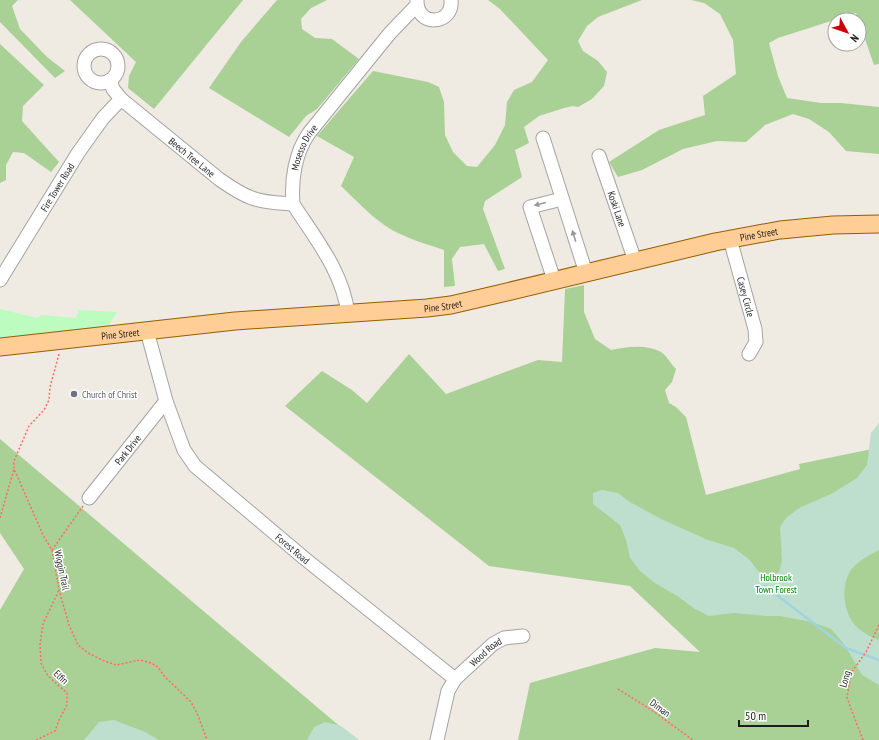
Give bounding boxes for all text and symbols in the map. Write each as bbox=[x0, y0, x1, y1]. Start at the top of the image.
north arrow bbox=[827, 12, 867, 52]
text: N bbox=[847, 32, 862, 45]
street label: Mosesso Drive bbox=[288, 122, 320, 171]
street label: Beech Tree Lane bbox=[166, 134, 218, 180]
street label: Fire Tower Road bbox=[37, 160, 77, 214]
street label: Koski Lane bbox=[605, 189, 629, 229]
one-way arrow bbox=[534, 202, 547, 208]
street label: Pine Street bbox=[739, 224, 779, 244]
one-way arrow bbox=[571, 229, 577, 241]
street label: Casey Circle bbox=[734, 275, 758, 318]
street label: Pine Street bbox=[424, 296, 463, 315]
street label: Pine Street bbox=[101, 325, 140, 342]
place label: Church of Christ bbox=[82, 388, 137, 401]
marker: Church of Christ bbox=[69, 389, 79, 399]
street label: Park Drive bbox=[112, 432, 144, 467]
street label: Forest Road bbox=[273, 530, 312, 567]
street label: Wiggin Trail bbox=[51, 549, 73, 592]
park label: Holbrook Town Forest bbox=[755, 571, 797, 596]
street label: Wood Road bbox=[467, 634, 504, 669]
street label: Elfin bbox=[51, 667, 71, 687]
street label: Long bbox=[836, 669, 854, 689]
street label: Diman bbox=[647, 696, 673, 720]
scale bar bbox=[739, 702, 808, 728]
text: 50 m bbox=[745, 708, 766, 723]

